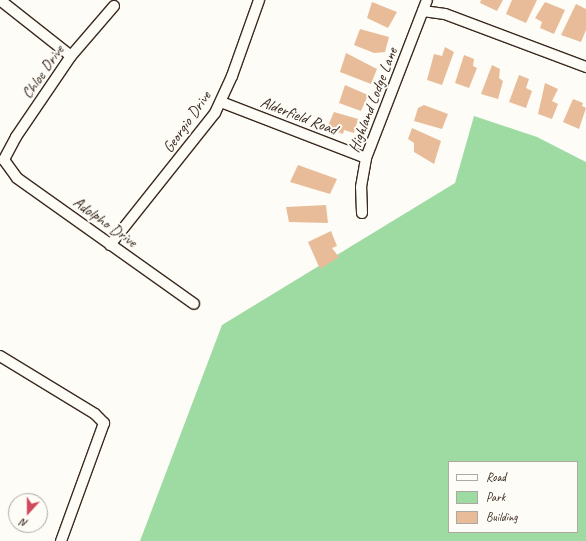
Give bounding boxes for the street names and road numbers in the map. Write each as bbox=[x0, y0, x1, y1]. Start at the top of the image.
street label: Chloe Drive bbox=[18, 41, 68, 103]
street label: Highland Lodge Lane bbox=[344, 45, 402, 155]
street label: Georgio Drive bbox=[159, 87, 215, 157]
street label: Alderfield Road bbox=[258, 93, 340, 139]
street label: Adolpho Drive bbox=[69, 192, 141, 252]

